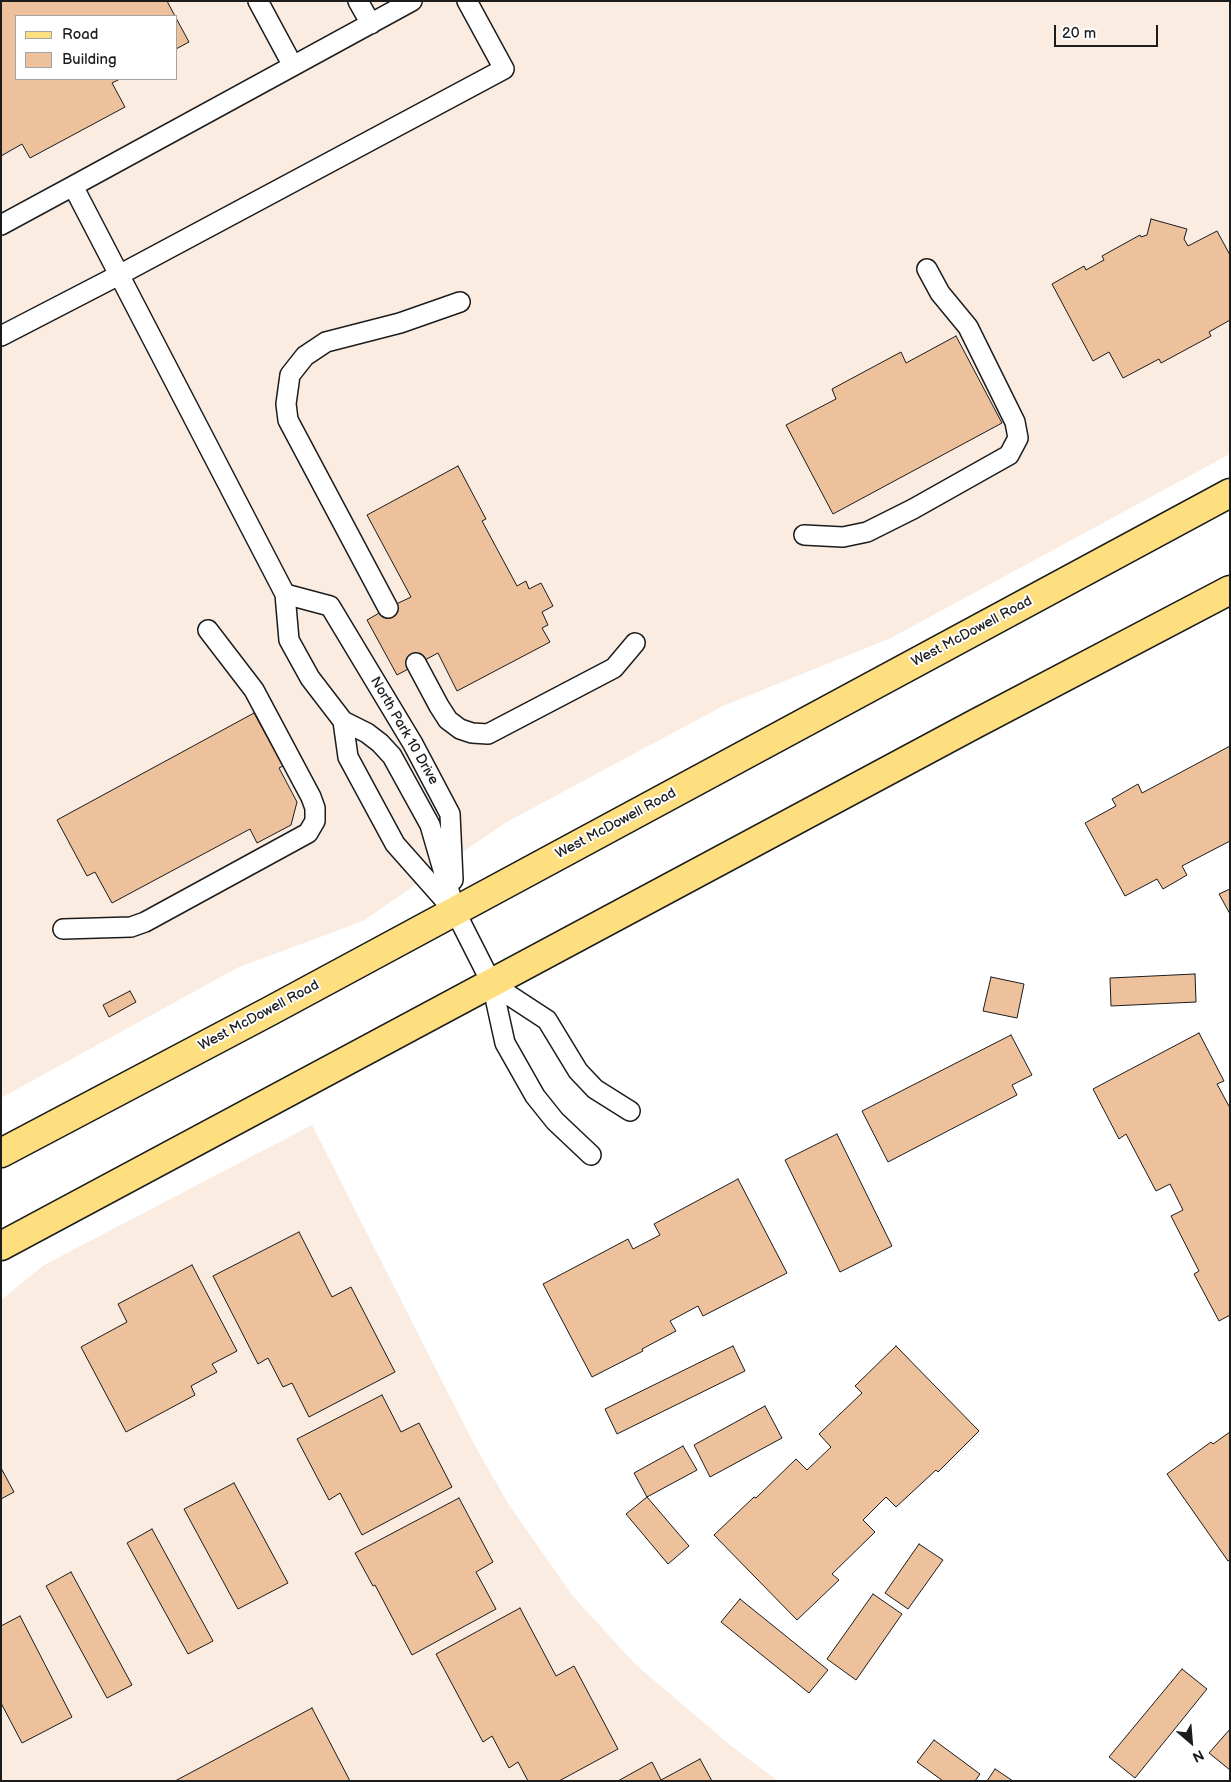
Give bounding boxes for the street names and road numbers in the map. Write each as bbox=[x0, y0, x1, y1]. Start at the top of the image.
street label: West McDowell Road bbox=[909, 593, 1035, 671]
street label: North Park 10 Drive bbox=[366, 674, 442, 788]
street label: West McDowell Road bbox=[553, 785, 679, 863]
street label: West McDowell Road bbox=[196, 977, 322, 1055]

